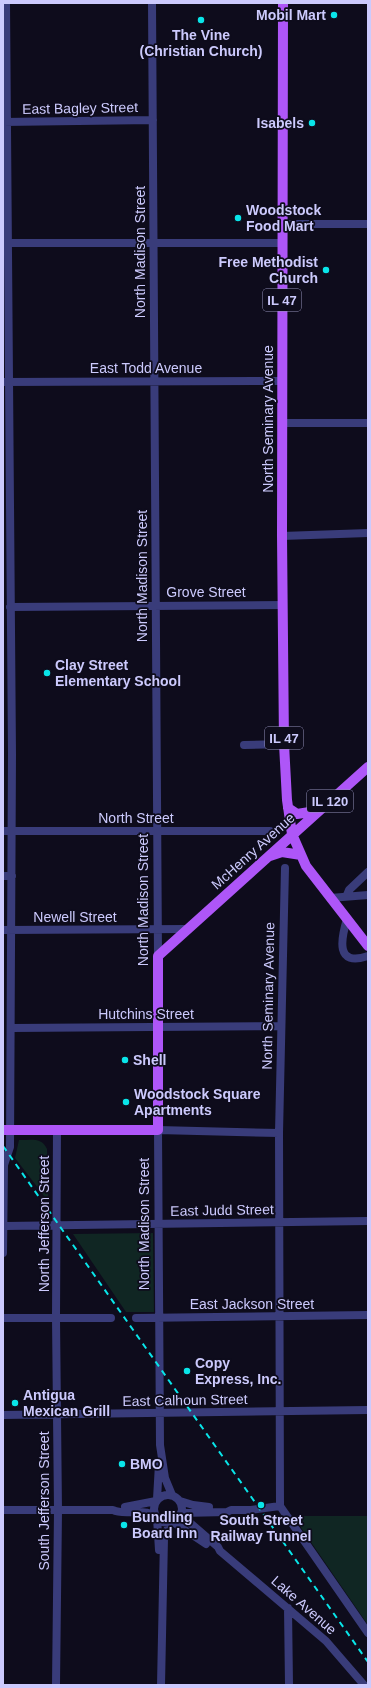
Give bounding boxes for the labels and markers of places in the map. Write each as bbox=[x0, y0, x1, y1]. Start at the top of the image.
place label: Mobil Mart bbox=[256, 7, 326, 23]
marker: Mobil Mart bbox=[329, 10, 339, 20]
marker: The Vine (Christian Church) bbox=[196, 15, 206, 25]
place label: The Vine (Christian Church) bbox=[140, 27, 262, 59]
place label: Isabels bbox=[257, 115, 304, 131]
marker: Isabels bbox=[307, 118, 317, 128]
place label: Woodstock Food Mart bbox=[246, 202, 321, 234]
marker: Woodstock Food Mart bbox=[233, 213, 243, 223]
place label: Free Methodist Church bbox=[218, 254, 318, 286]
marker: Free Methodist Church bbox=[321, 265, 331, 275]
place label: Clay Street Elementary School bbox=[55, 657, 181, 689]
marker: Clay Street Elementary School bbox=[42, 668, 52, 678]
place label: Shell bbox=[133, 1052, 166, 1068]
marker: Shell bbox=[120, 1055, 130, 1065]
place label: Woodstock Square Apartments bbox=[134, 1086, 261, 1118]
marker: Woodstock Square Apartments bbox=[121, 1097, 131, 1107]
place label: Copy Express, Inc. bbox=[195, 1355, 281, 1387]
marker: Copy Express, Inc. bbox=[182, 1366, 192, 1376]
place label: Antigua Mexican Grill bbox=[23, 1387, 110, 1419]
marker: Antigua Mexican Grill bbox=[10, 1398, 20, 1408]
place label: BMO bbox=[130, 1456, 163, 1472]
marker: BMO bbox=[117, 1459, 127, 1469]
marker: South Street Railway Tunnel bbox=[256, 1500, 266, 1510]
place label: Bundling Board Inn bbox=[132, 1509, 197, 1541]
place label: South Street Railway Tunnel bbox=[211, 1512, 311, 1544]
marker: Bundling Board Inn bbox=[119, 1520, 129, 1530]

